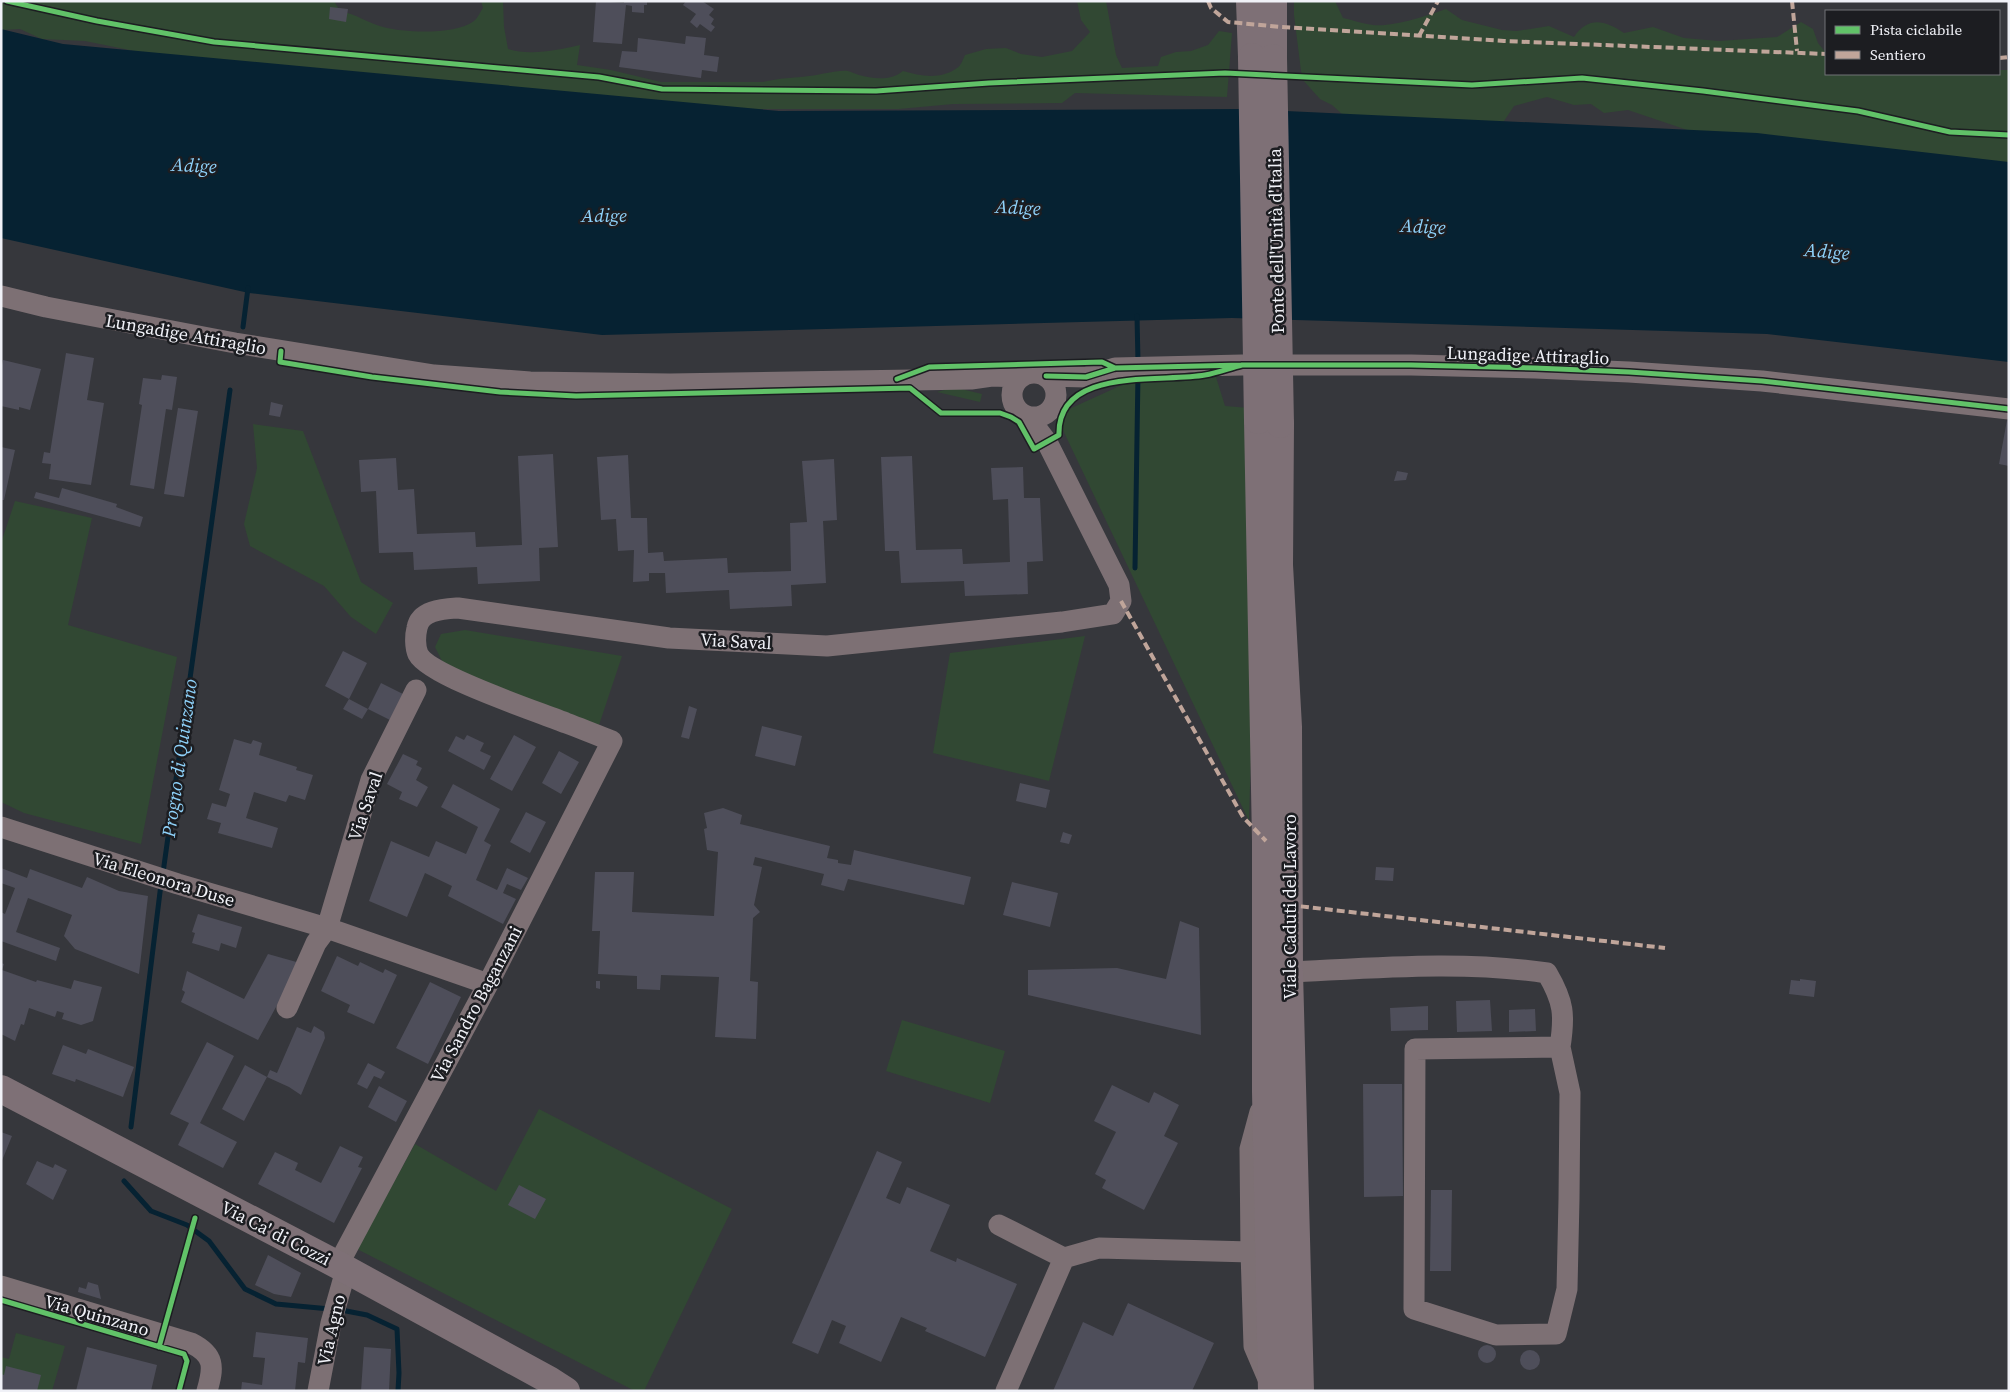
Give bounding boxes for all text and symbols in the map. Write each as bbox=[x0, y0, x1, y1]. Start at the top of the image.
legend bbox=[1825, 10, 2000, 75]
text: Pista ciclabile bbox=[1870, 19, 1962, 40]
text: Sentiero bbox=[1870, 44, 1926, 65]
street label: Ponte dell'Unità d'Italia bbox=[1262, 147, 1290, 334]
water label: Adige bbox=[170, 151, 218, 179]
water label: Adige bbox=[994, 193, 1042, 221]
water label: Adige bbox=[580, 202, 627, 228]
water label: Adige bbox=[1399, 212, 1447, 240]
water label: Adige bbox=[1802, 236, 1851, 266]
street label: Lungadige Attiraglio bbox=[104, 308, 268, 360]
street label: Lungadige Attiraglio bbox=[1446, 340, 1610, 370]
street label: Via Saval bbox=[700, 627, 772, 655]
water label: Progno di Quinzano bbox=[155, 677, 203, 840]
street label: Via Saval bbox=[342, 768, 388, 844]
street label: Viale Caduti del Lavoro bbox=[1277, 814, 1302, 1000]
street label: Via Eleonora Duse bbox=[90, 845, 238, 913]
street label: Via Sandro Baganzani bbox=[424, 921, 528, 1087]
street label: Via Ca' di Cozzi bbox=[217, 1195, 335, 1271]
street label: Via Quinzano bbox=[42, 1288, 152, 1342]
street label: Via Agno bbox=[311, 1292, 351, 1368]

